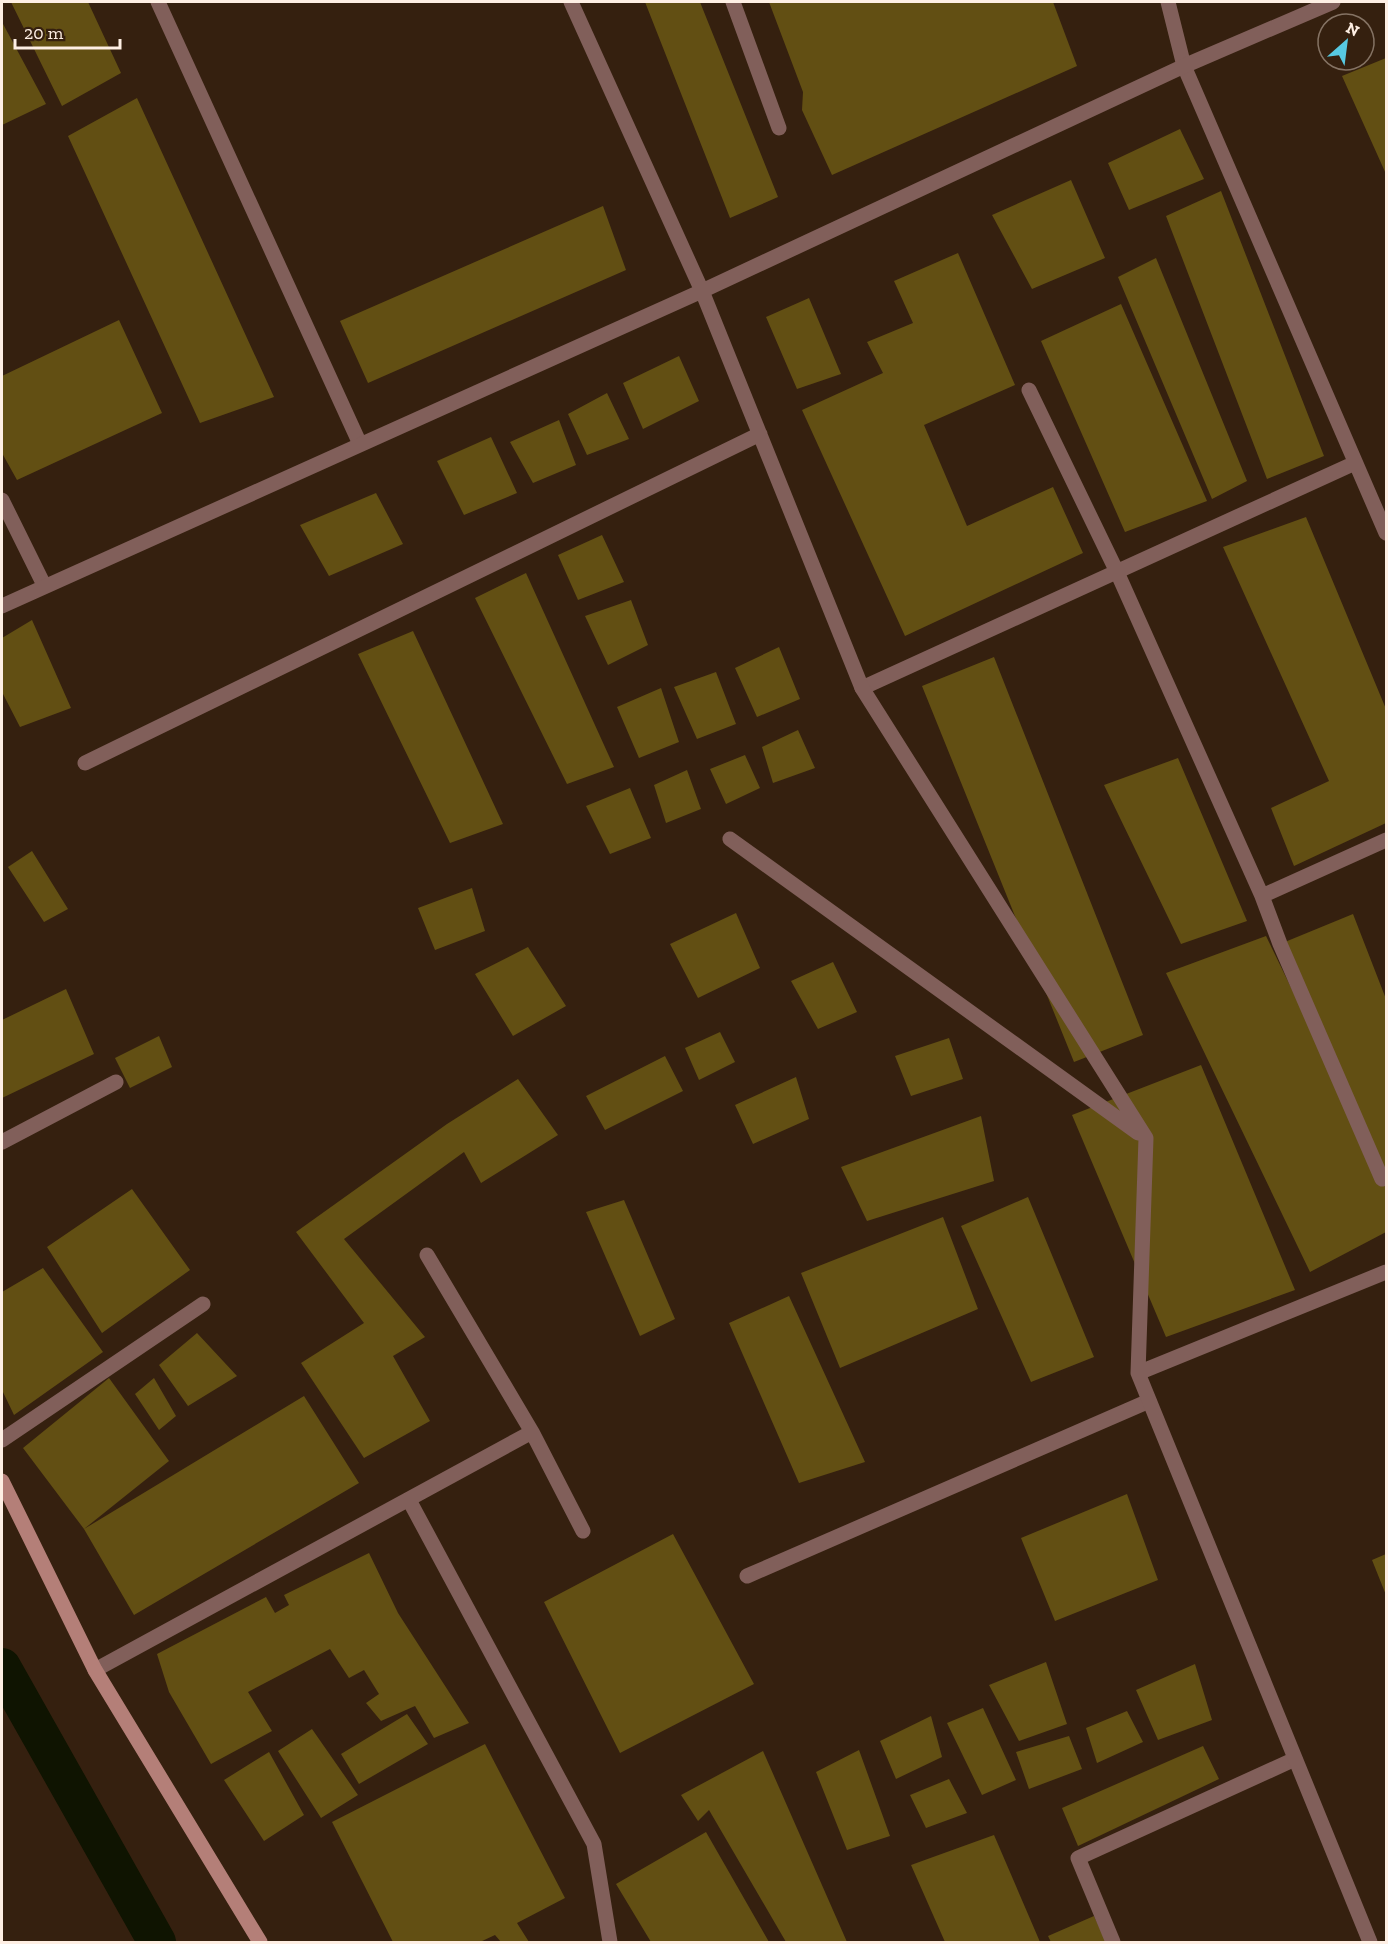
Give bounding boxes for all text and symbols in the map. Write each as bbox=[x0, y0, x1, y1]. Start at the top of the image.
scale bar bbox=[15, 12, 120, 50]
north arrow bbox=[1316, 12, 1376, 72]
text: N bbox=[1343, 18, 1363, 40]
text: 20 m bbox=[24, 22, 64, 44]

